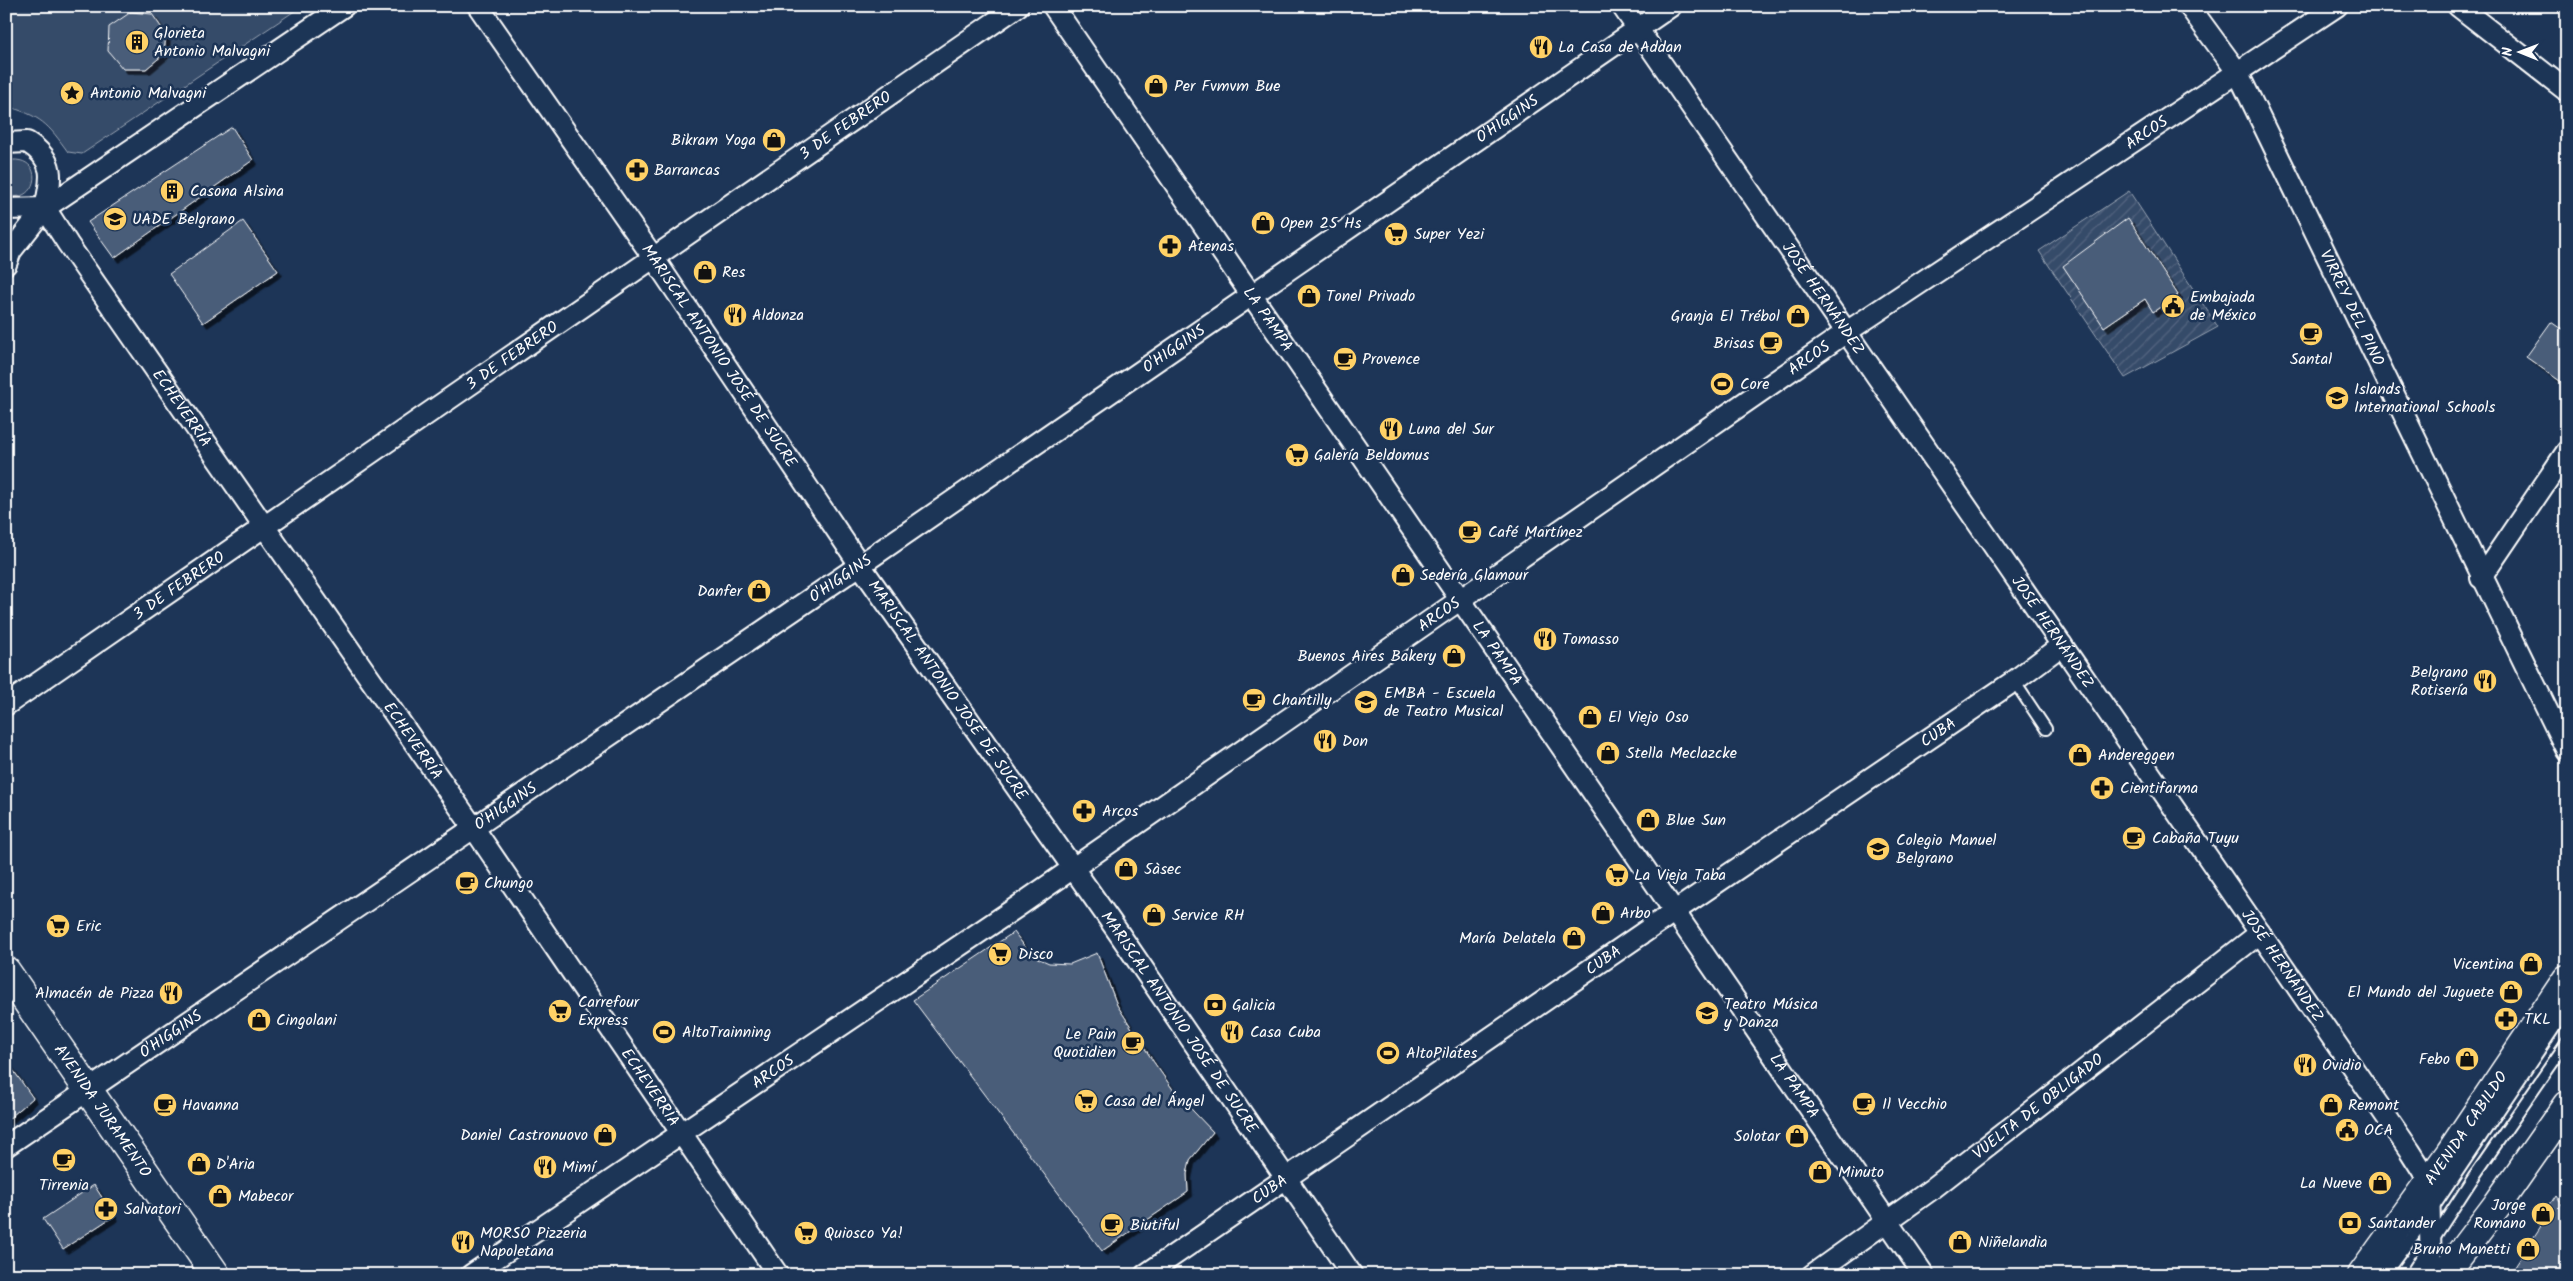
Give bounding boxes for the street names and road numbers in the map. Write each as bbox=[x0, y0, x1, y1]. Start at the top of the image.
street label: 3 DE FEBRERO bbox=[794, 84, 897, 166]
street label: O'HIGGINS bbox=[1471, 88, 1544, 150]
street label: ARCOS bbox=[2120, 109, 2173, 156]
street label: JOSÉ HERNÁNDEZ bbox=[1776, 237, 1871, 360]
street label: MARISCAL ANTONIO JOSÉ DE SUCRE bbox=[635, 239, 804, 473]
street label: VIRREY DEL PINO bbox=[2313, 245, 2391, 370]
street label: LA PAMPA bbox=[1237, 282, 1300, 357]
street label: 3 DE FEBRERO bbox=[461, 315, 564, 396]
street label: O'HIGGINS bbox=[1137, 318, 1211, 379]
street label: ARCOS bbox=[1782, 334, 1836, 382]
street label: ECHEVERRÍA bbox=[146, 364, 218, 453]
street label: 3 DE FEBRERO bbox=[127, 545, 230, 626]
street label: O'HIGGINS bbox=[804, 548, 877, 609]
street label: JOSÉ HERNÁNDEZ bbox=[2005, 571, 2101, 694]
street label: MARISCAL ANTONIO JOSÉ DE SUCRE bbox=[862, 575, 1035, 806]
street label: ARCOS bbox=[1413, 590, 1466, 638]
street label: LA PAMPA bbox=[1466, 615, 1529, 691]
street label: ECHEVERRÍA bbox=[377, 696, 449, 785]
street label: CUBA bbox=[1915, 711, 1962, 754]
street label: O'HIGGINS bbox=[469, 775, 542, 837]
street label: JOSÉ HERNÁNDEZ bbox=[2235, 904, 2330, 1027]
street label: MARISCAL ANTONIO JOSÉ DE SUCRE bbox=[1094, 906, 1265, 1139]
street label: CUBA bbox=[1580, 939, 1627, 982]
street label: O'HIGGINS bbox=[134, 1003, 208, 1065]
street label: AVENIDA JURAMENTO bbox=[48, 1039, 158, 1183]
street label: ECHEVERRÍA bbox=[614, 1043, 686, 1132]
street label: VUELTA DE OBLIGADO bbox=[1967, 1047, 2109, 1166]
street label: ARCOS bbox=[746, 1048, 800, 1095]
street label: LA PAMPA bbox=[1763, 1048, 1826, 1124]
street label: AVENIDA CABILDO bbox=[2418, 1066, 2514, 1190]
street label: CUBA bbox=[1246, 1168, 1293, 1211]

